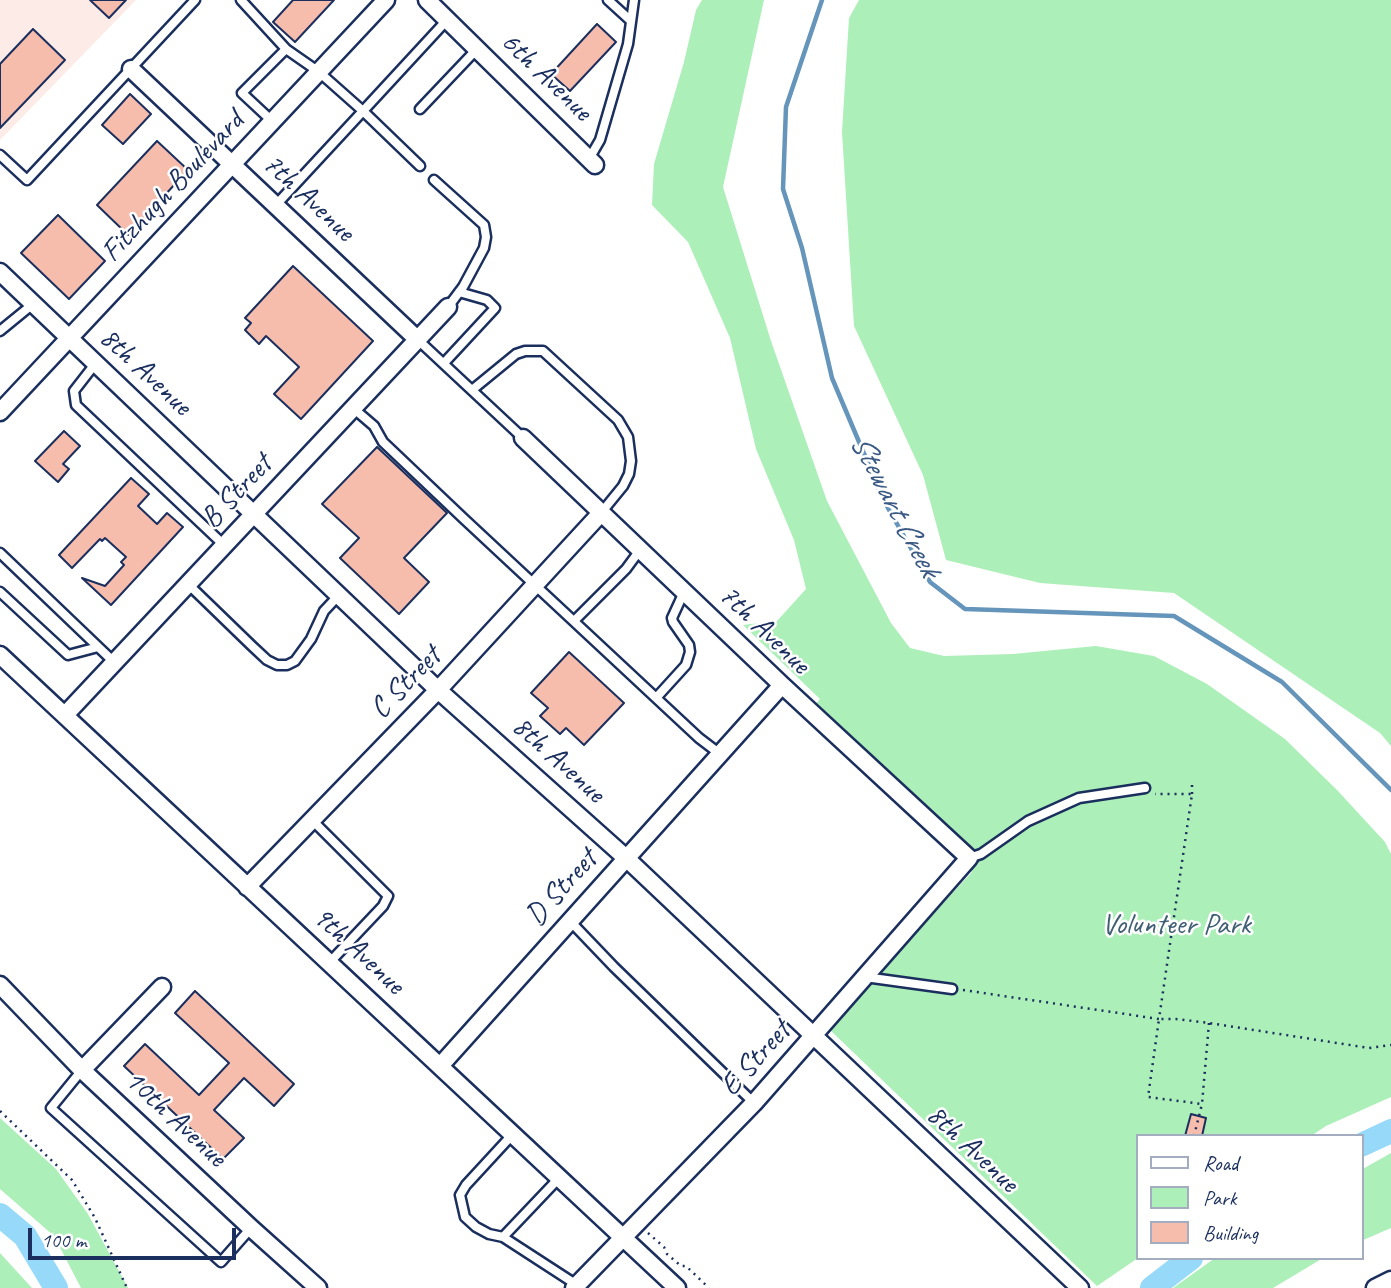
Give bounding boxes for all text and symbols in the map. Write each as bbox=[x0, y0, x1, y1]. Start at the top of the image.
street label: 6th Avenue bbox=[493, 25, 599, 129]
street label: Fitzhugh Boulevard bbox=[94, 104, 252, 270]
street label: 7th Avenue bbox=[254, 146, 362, 250]
street label: 8th Avenue bbox=[91, 320, 199, 424]
water label: Stewart Creek bbox=[841, 428, 947, 584]
street label: B Street bbox=[194, 447, 280, 537]
street label: 7th Avenue bbox=[711, 578, 817, 682]
street label: C Street bbox=[363, 639, 449, 727]
street label: 8th Avenue bbox=[504, 709, 612, 811]
street label: D Street bbox=[519, 843, 605, 933]
street label: 9th Avenue bbox=[304, 899, 412, 1003]
park label: Volunteer Park bbox=[1101, 907, 1251, 943]
street label: E Street bbox=[713, 1014, 799, 1104]
street label: 10th Avenue bbox=[116, 1063, 234, 1175]
street label: 8th Avenue bbox=[918, 1097, 1026, 1201]
legend bbox=[1136, 1134, 1363, 1260]
text: Road bbox=[1203, 1150, 1238, 1176]
text: Park bbox=[1203, 1185, 1236, 1211]
scale bar bbox=[32, 1214, 240, 1258]
text: Building bbox=[1203, 1220, 1258, 1246]
text: 100 m bbox=[41, 1227, 86, 1253]

